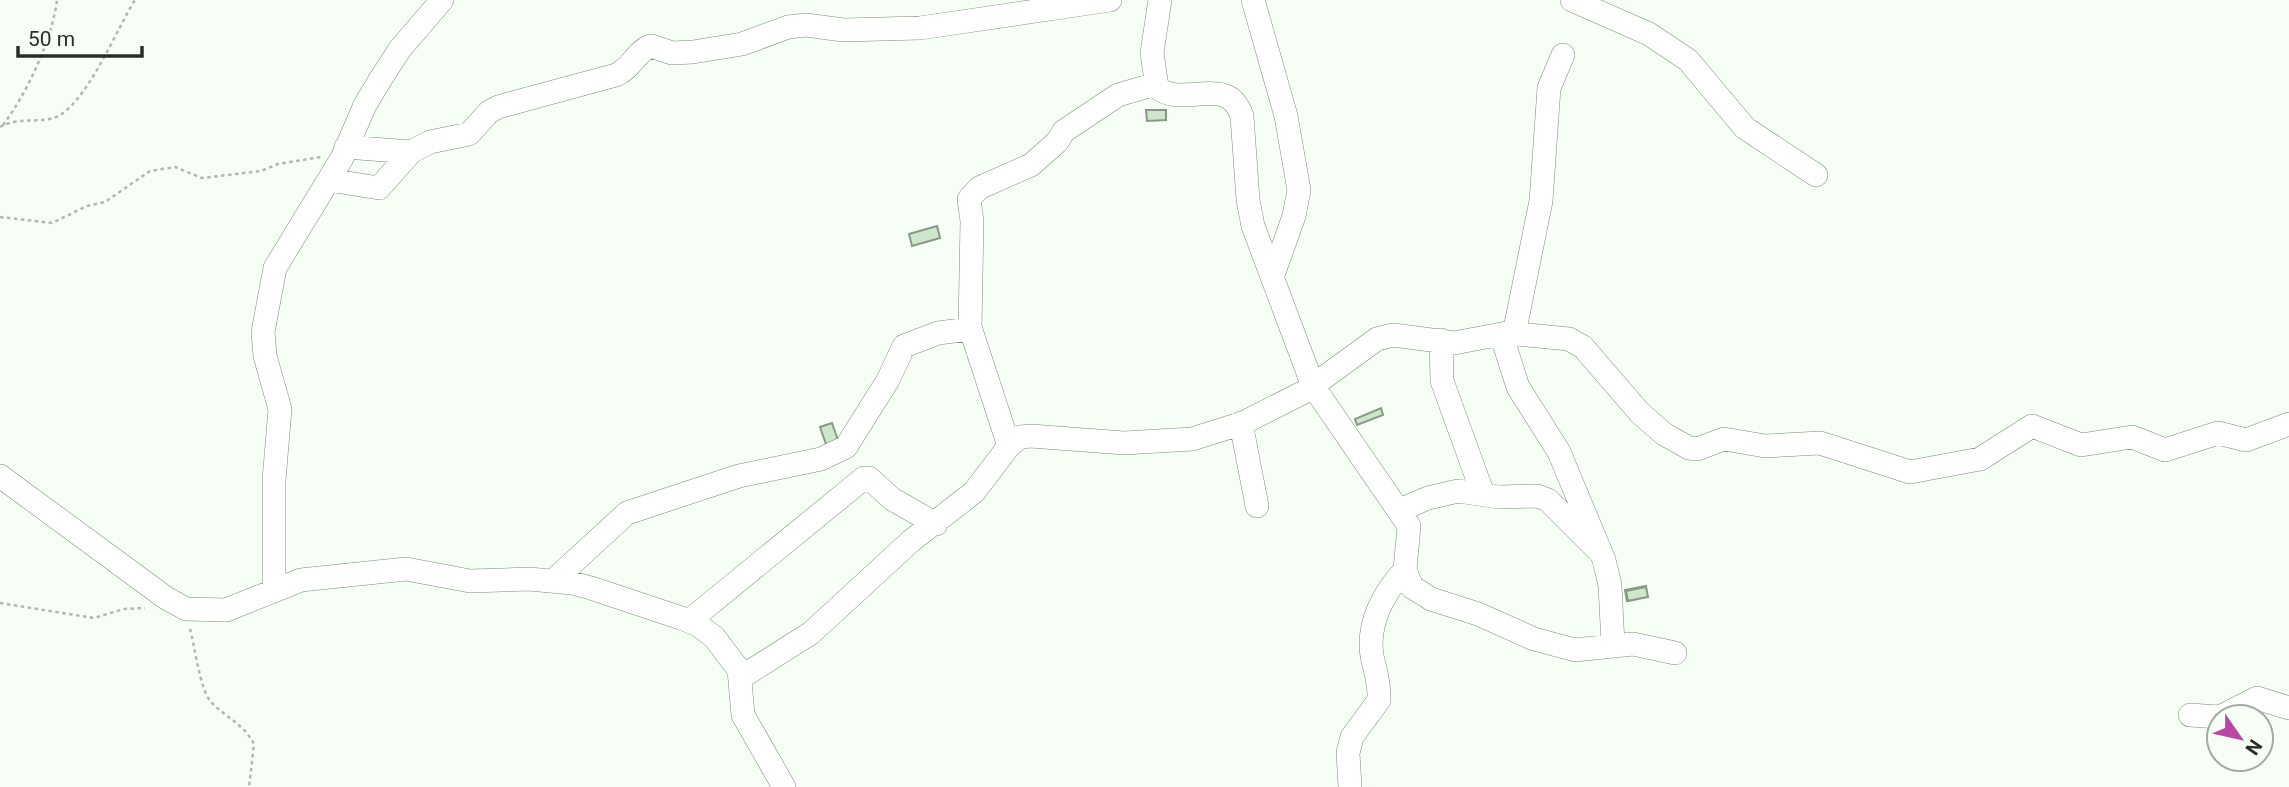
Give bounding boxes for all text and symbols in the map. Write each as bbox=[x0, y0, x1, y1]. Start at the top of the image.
scale bar bbox=[18, 14, 142, 58]
text: 50 m bbox=[28, 27, 75, 51]
north arrow bbox=[2205, 703, 2275, 773]
text: N bbox=[2240, 735, 2267, 759]

